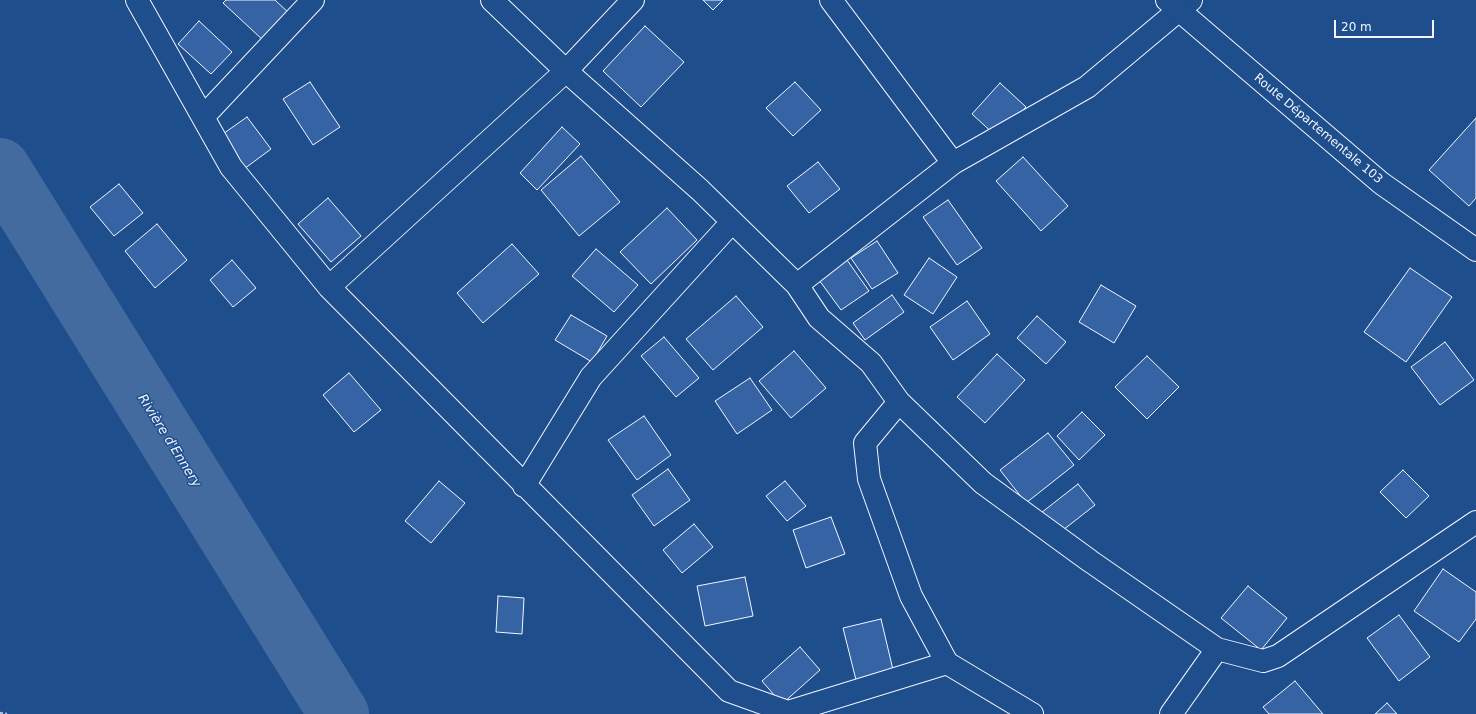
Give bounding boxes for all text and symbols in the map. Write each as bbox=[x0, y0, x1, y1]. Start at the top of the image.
scale bar bbox=[1336, 12, 1436, 38]
text: 20 m bbox=[1341, 20, 1372, 34]
street label: Route Départementale 103 bbox=[1251, 71, 1385, 187]
water label: Rivière d'Ennery bbox=[134, 392, 204, 490]

